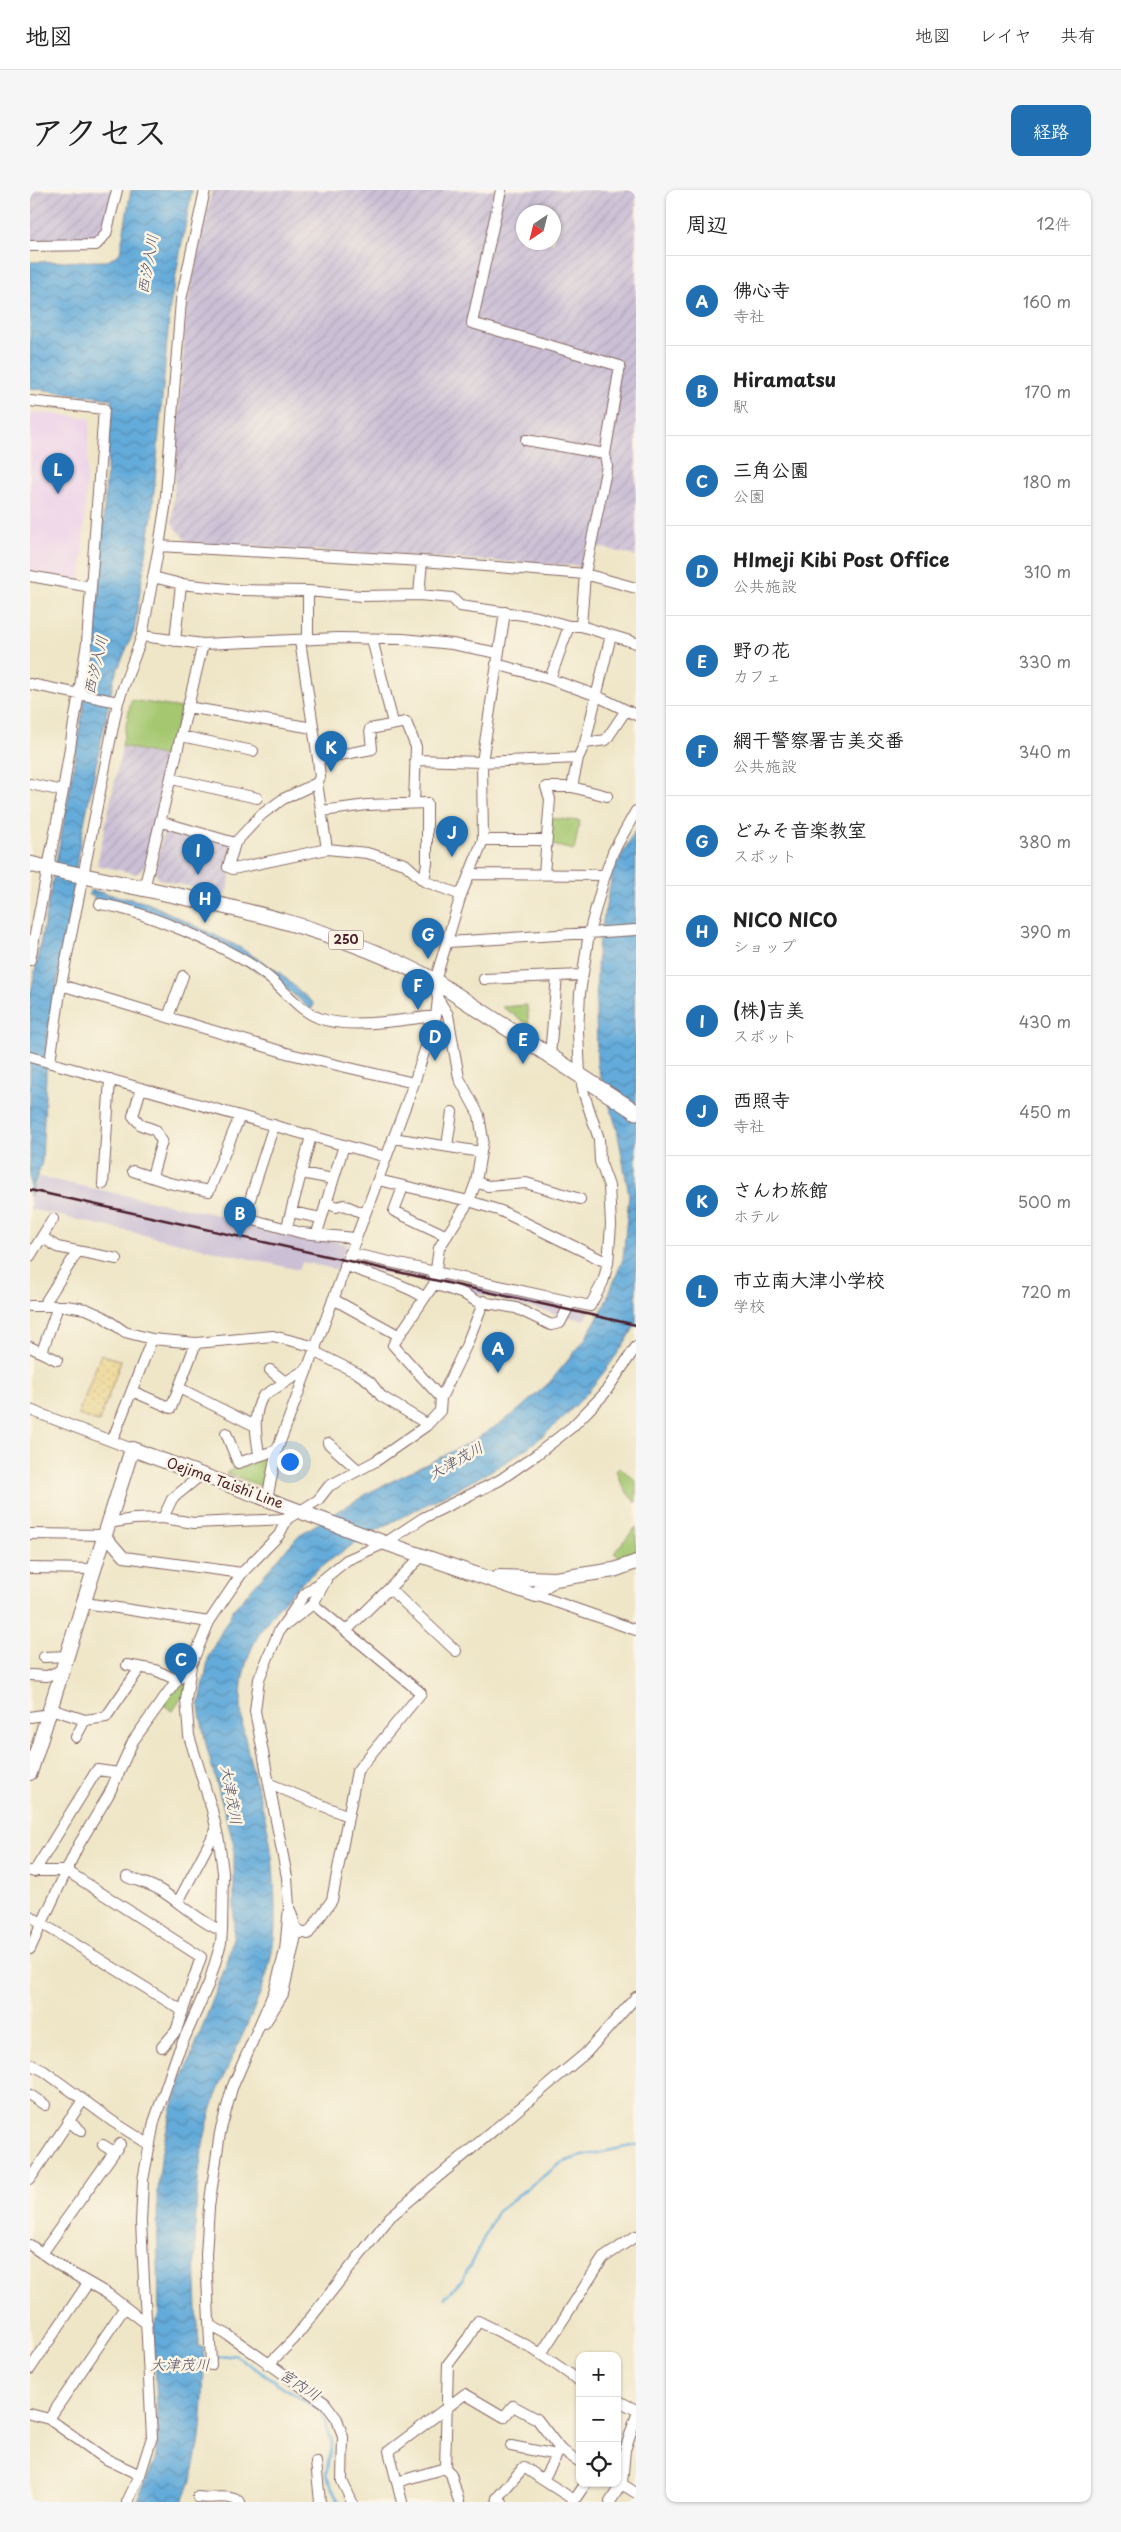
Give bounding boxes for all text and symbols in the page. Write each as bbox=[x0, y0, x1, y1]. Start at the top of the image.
text: 地図 bbox=[25, 17, 73, 53]
text: 地図 bbox=[915, 21, 951, 48]
text: レイヤ bbox=[979, 21, 1032, 48]
text: 共有 bbox=[1060, 21, 1096, 48]
text: アクセス bbox=[30, 104, 168, 157]
button: 経路 bbox=[1011, 105, 1091, 156]
north arrow bbox=[516, 205, 561, 250]
text: 周辺 bbox=[686, 207, 728, 239]
text: 12件 bbox=[1036, 211, 1071, 235]
water label: 西汐入川 bbox=[130, 232, 163, 295]
text: 佛心寺 bbox=[733, 275, 790, 303]
text: A bbox=[696, 289, 708, 313]
text: 160 m bbox=[1023, 289, 1071, 313]
text: 寺社 bbox=[733, 303, 765, 327]
text: Hiramatsu bbox=[733, 365, 836, 393]
text: B bbox=[697, 379, 707, 403]
text: 170 m bbox=[1025, 379, 1071, 403]
text: 駅 bbox=[733, 393, 749, 417]
pin: L bbox=[42, 453, 74, 494]
text: 三角公園 bbox=[733, 455, 809, 483]
text: C bbox=[696, 469, 708, 493]
text: 180 m bbox=[1023, 469, 1071, 493]
text: 公園 bbox=[733, 483, 765, 507]
text: HImeji Kibi Post Office bbox=[733, 545, 950, 573]
text: D bbox=[696, 559, 708, 583]
text: 310 m bbox=[1023, 559, 1071, 583]
text: 公共施設 bbox=[733, 573, 797, 597]
water label: 西汐入川 bbox=[77, 633, 112, 696]
text: 野の花 bbox=[733, 635, 790, 663]
text: E bbox=[697, 649, 707, 673]
text: 330 m bbox=[1018, 649, 1071, 673]
text: カフェ bbox=[733, 663, 781, 687]
text: 網干警察署吉美交番 bbox=[733, 725, 904, 753]
pin: K bbox=[315, 731, 347, 772]
text: F bbox=[697, 739, 707, 763]
text: 340 m bbox=[1019, 739, 1071, 763]
text: 公共施設 bbox=[733, 753, 797, 777]
text: どみそ音楽教室 bbox=[733, 815, 866, 843]
pin: J bbox=[436, 816, 468, 857]
text: G bbox=[695, 829, 709, 853]
text: 380 m bbox=[1019, 829, 1071, 853]
pin: I bbox=[182, 834, 214, 875]
text: スポット bbox=[733, 843, 797, 867]
pin: H bbox=[189, 882, 221, 923]
text: NICO NICO bbox=[733, 905, 838, 933]
pin: G bbox=[412, 918, 444, 959]
text: H bbox=[696, 919, 708, 943]
text: 390 m bbox=[1020, 919, 1071, 943]
road number: 250 bbox=[328, 930, 364, 950]
text: ショップ bbox=[733, 933, 796, 957]
pin: F bbox=[402, 969, 434, 1010]
text: (株)吉美 bbox=[733, 995, 804, 1023]
text: I bbox=[699, 1009, 705, 1033]
text: 430 m bbox=[1019, 1009, 1071, 1033]
pin: D bbox=[419, 1020, 451, 1061]
pin: E bbox=[507, 1023, 539, 1064]
text: スポット bbox=[733, 1023, 797, 1047]
text: 西照寺 bbox=[733, 1085, 790, 1113]
text: J bbox=[697, 1099, 707, 1123]
text: 450 m bbox=[1019, 1099, 1071, 1123]
text: 寺社 bbox=[733, 1113, 765, 1137]
text: さんわ旅館 bbox=[733, 1175, 828, 1203]
text: K bbox=[696, 1189, 708, 1213]
text: 500 m bbox=[1018, 1189, 1071, 1213]
pin: B bbox=[224, 1197, 256, 1238]
text: ホテル bbox=[733, 1203, 780, 1227]
text: 市立南大津小学校 bbox=[733, 1265, 885, 1293]
text: L bbox=[697, 1279, 707, 1303]
text: 720 m bbox=[1021, 1279, 1071, 1303]
text: 学校 bbox=[733, 1293, 765, 1317]
pin: A bbox=[482, 1332, 514, 1373]
water label: 大津茂川 bbox=[423, 1435, 487, 1484]
your location bbox=[277, 1449, 303, 1475]
street label: Oejima Taishi Line bbox=[164, 1452, 287, 1513]
pin: C bbox=[165, 1643, 197, 1684]
water label: 大津茂川 bbox=[216, 1763, 249, 1826]
water label: 大津茂川 bbox=[150, 2352, 210, 2375]
map controls bbox=[576, 2352, 621, 2487]
button: + bbox=[576, 2352, 621, 2397]
water label: 宮内川 bbox=[276, 2362, 326, 2406]
button: − bbox=[576, 2397, 621, 2442]
button: locate bbox=[576, 2442, 621, 2487]

